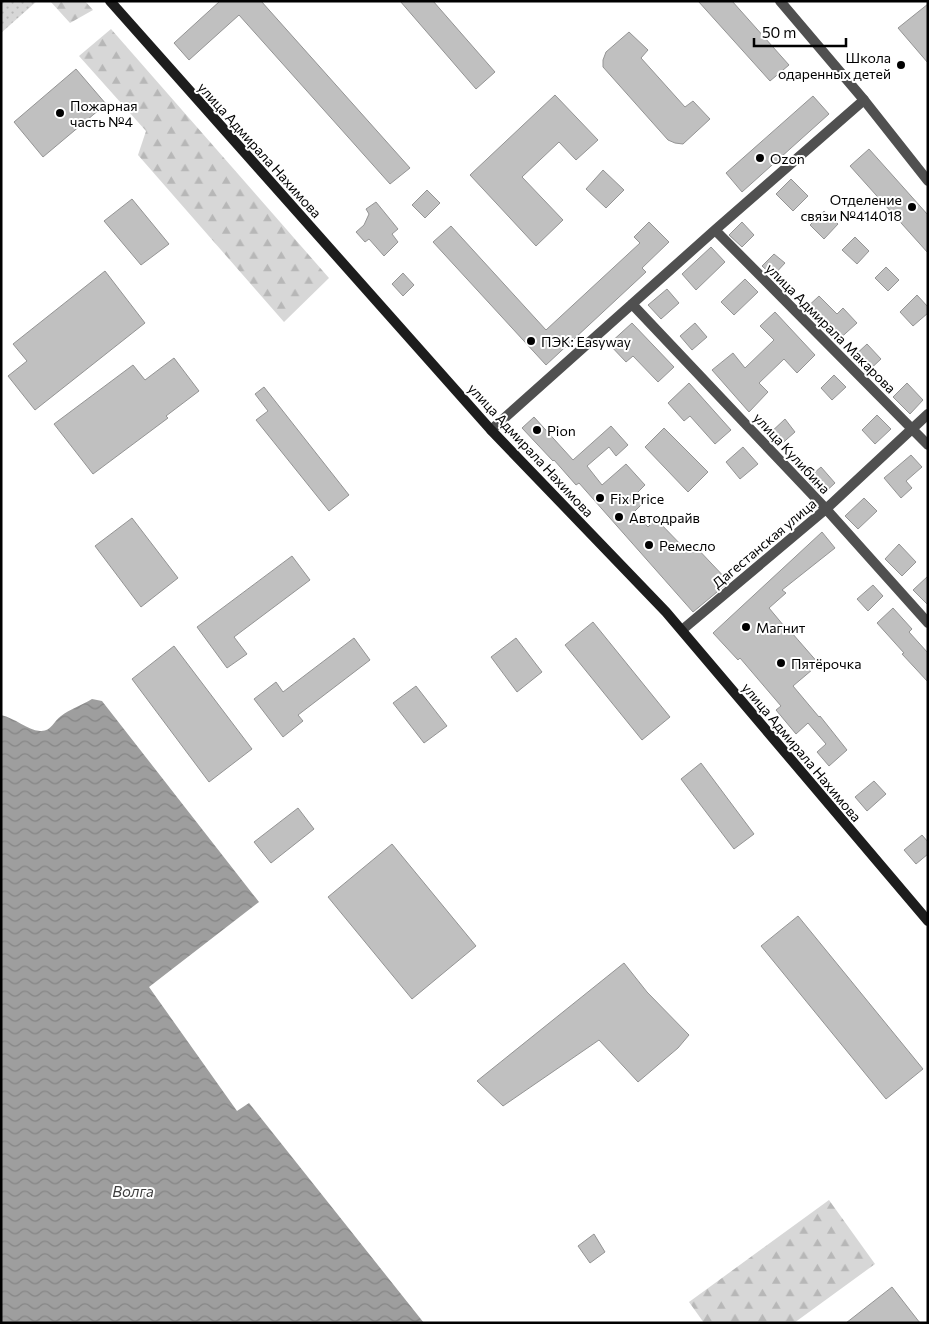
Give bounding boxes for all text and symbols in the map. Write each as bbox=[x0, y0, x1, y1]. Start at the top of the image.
scale bar bbox=[754, 15, 846, 47]
text: 50 m bbox=[762, 23, 796, 41]
place label: Школа одаренных детей bbox=[778, 49, 891, 82]
marker: Школа одаренных детей bbox=[895, 59, 907, 71]
street label: улица Адмирала Нахимова bbox=[195, 79, 325, 221]
place label: Пожарная часть №4 bbox=[70, 97, 138, 130]
marker: Пожарная часть №4 bbox=[54, 107, 66, 119]
place label: Ozon bbox=[770, 150, 805, 167]
marker: Ozon bbox=[754, 152, 766, 164]
place label: Отделение связи №414018 bbox=[800, 191, 902, 224]
marker: Отделение связи №414018 bbox=[906, 201, 918, 213]
street label: улица Адмирала Макарова bbox=[762, 259, 900, 397]
place label: ПЭК: Easyway bbox=[541, 333, 631, 350]
marker: ПЭК: Easyway bbox=[525, 335, 537, 347]
street label: улица Адмирала Нахимова bbox=[465, 380, 597, 520]
street label: улица Кулибина bbox=[750, 409, 834, 497]
place label: Pion bbox=[547, 422, 576, 439]
marker: Pion bbox=[531, 424, 543, 436]
place label: Fix Price bbox=[610, 490, 664, 507]
marker: Fix Price bbox=[594, 492, 606, 504]
street label: Дагестанская улица bbox=[709, 495, 819, 591]
place label: Автодрайв bbox=[629, 509, 700, 526]
marker: Автодрайв bbox=[613, 511, 625, 523]
place label: Ремесло bbox=[659, 537, 716, 554]
marker: Ремесло bbox=[643, 539, 655, 551]
place label: Магнит bbox=[756, 619, 806, 636]
marker: Магнит bbox=[740, 621, 752, 633]
place label: Пятёрочка bbox=[791, 655, 861, 672]
marker: Пятёрочка bbox=[775, 657, 787, 669]
street label: улица Адмирала Нахимова bbox=[739, 679, 865, 825]
water label: Волга bbox=[112, 1182, 154, 1200]

